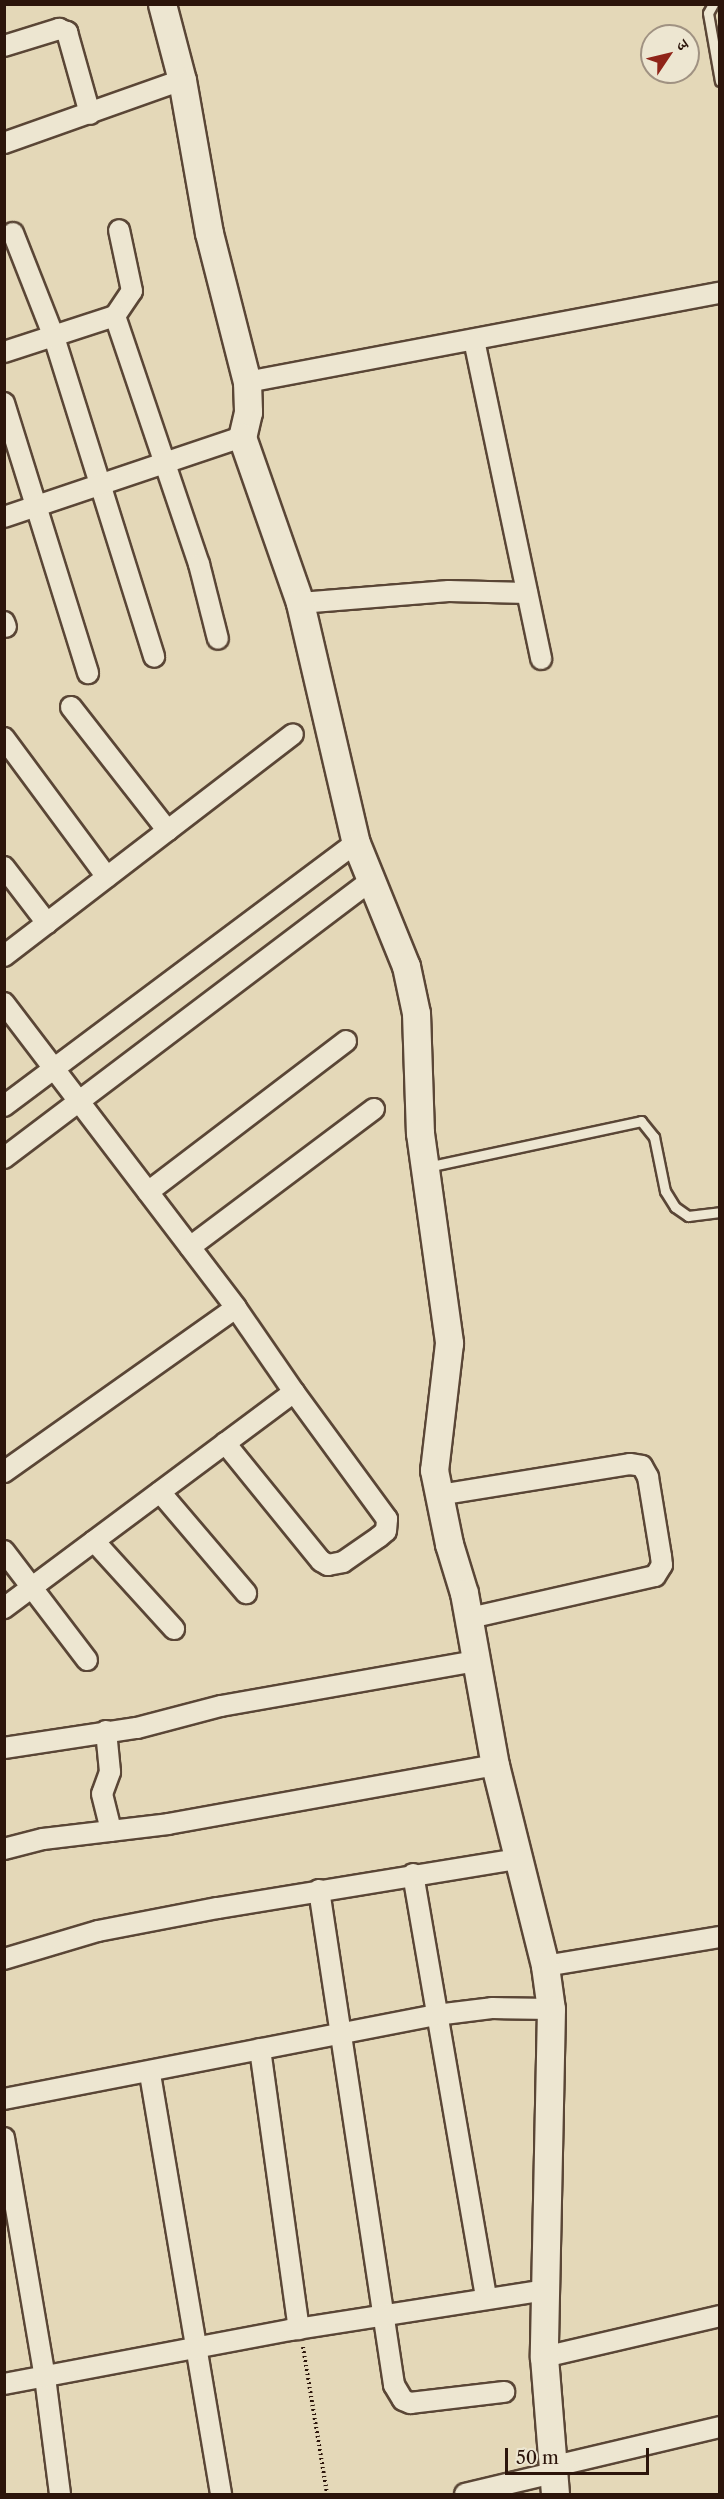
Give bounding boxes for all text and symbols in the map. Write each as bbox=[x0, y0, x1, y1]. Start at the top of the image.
north arrow bbox=[640, 24, 700, 84]
text: उ bbox=[673, 36, 694, 54]
scale bar bbox=[508, 2436, 652, 2474]
text: 50 m bbox=[516, 2447, 559, 2469]

